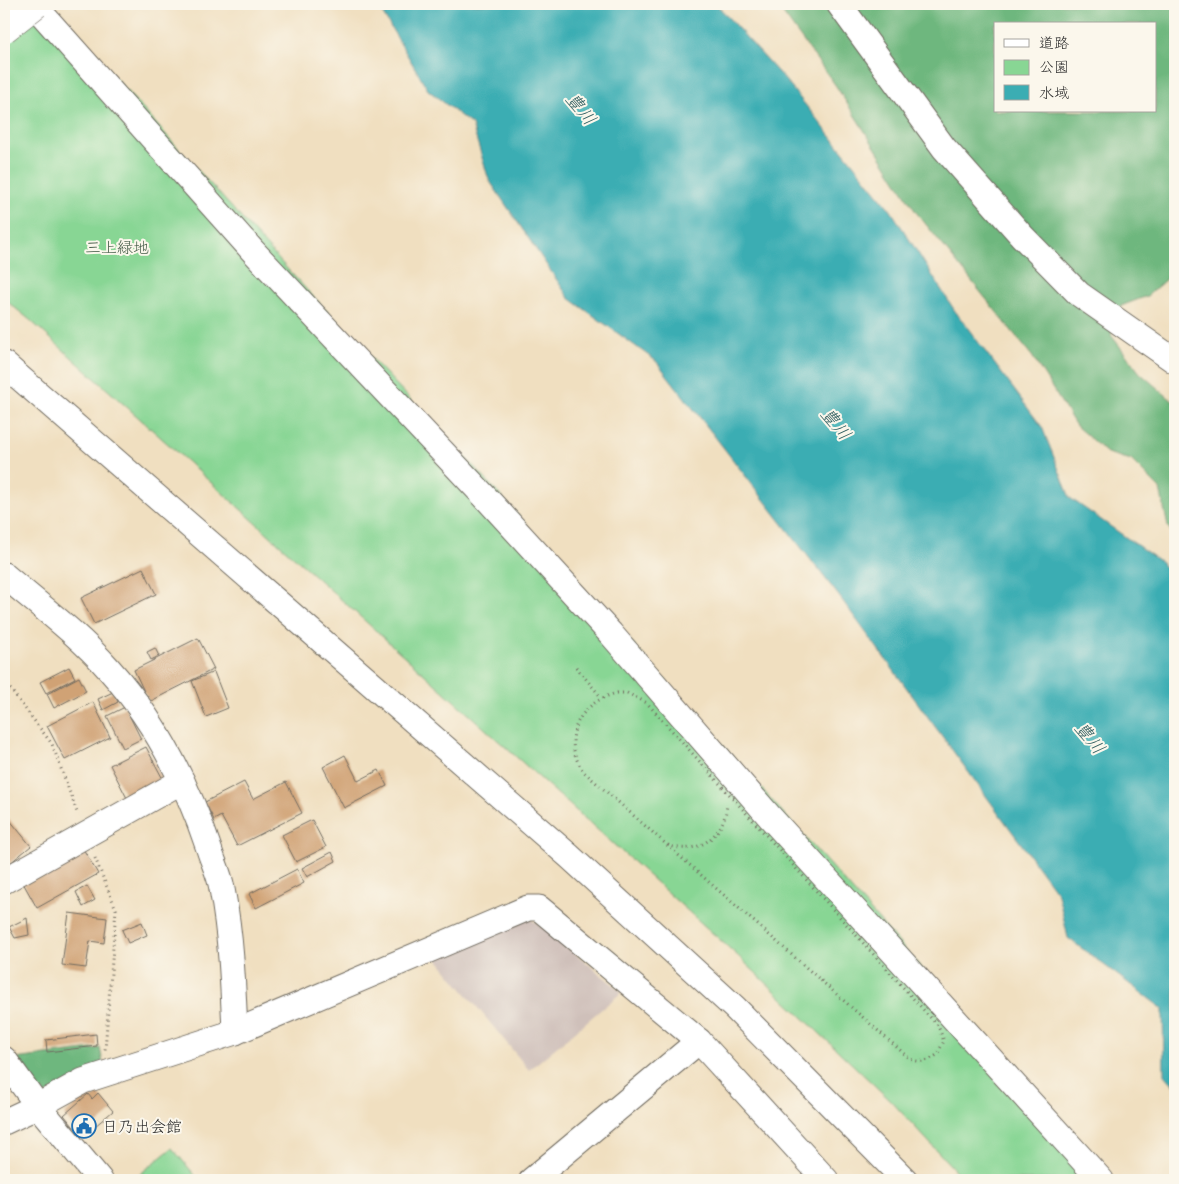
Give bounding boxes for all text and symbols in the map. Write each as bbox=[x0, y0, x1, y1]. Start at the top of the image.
legend bbox=[994, 22, 1156, 112]
text: 道路 bbox=[1039, 30, 1069, 56]
text: 公園 bbox=[1039, 54, 1069, 80]
text: 水域 bbox=[1039, 80, 1069, 106]
water label: 豊川 bbox=[557, 85, 605, 133]
park label: 三上緑地 bbox=[85, 233, 149, 262]
water label: 豊川 bbox=[812, 400, 860, 448]
water label: 豊川 bbox=[1066, 714, 1114, 762]
place label: 日乃出会館 bbox=[102, 1112, 182, 1141]
public building icon: 日乃出会館 bbox=[71, 1113, 97, 1139]

